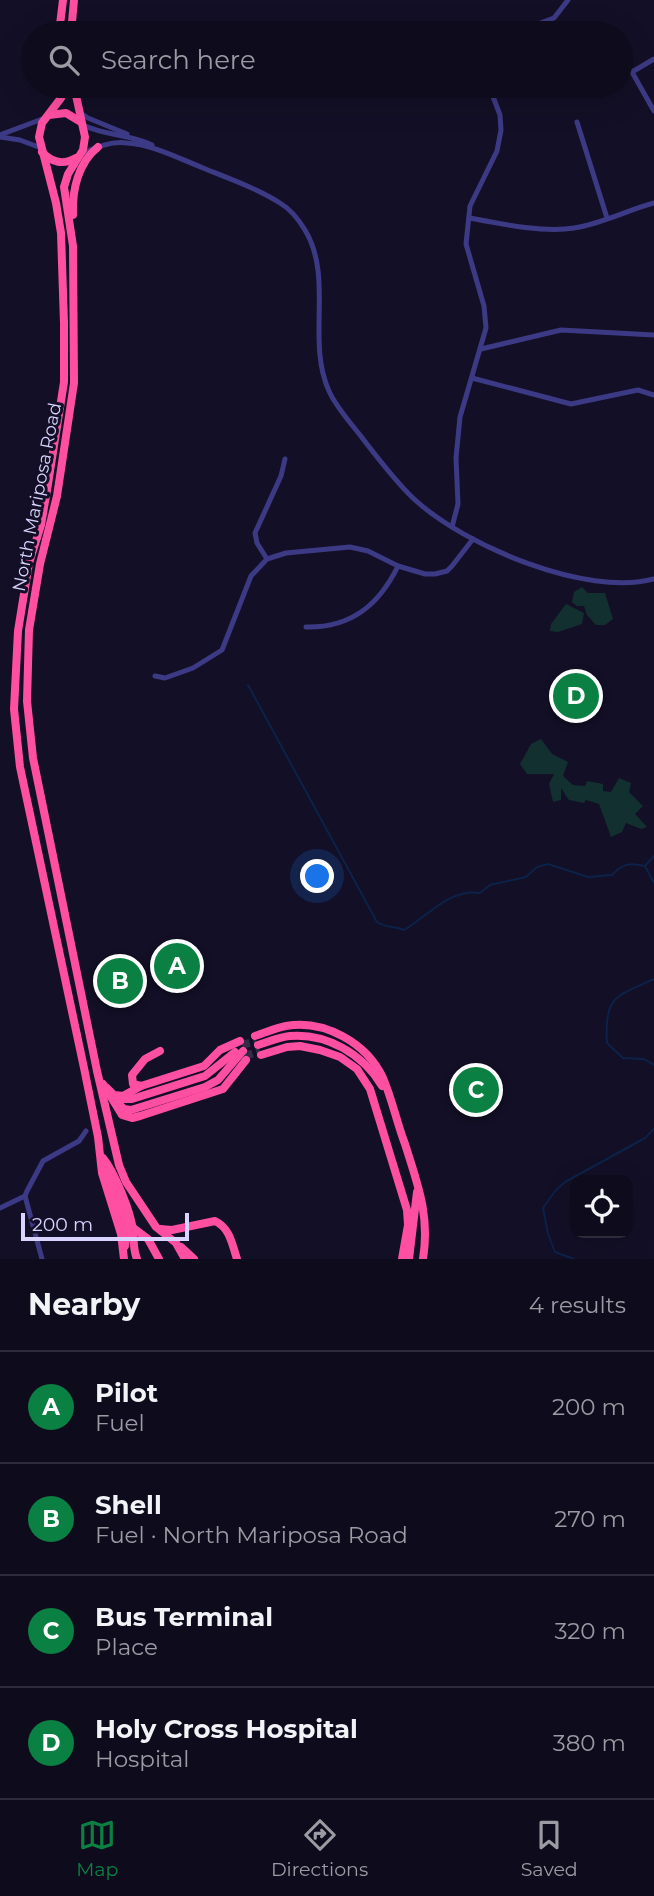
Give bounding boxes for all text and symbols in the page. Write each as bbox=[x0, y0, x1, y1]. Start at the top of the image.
search box bbox=[21, 21, 633, 98]
icon: search bbox=[45, 41, 83, 79]
text: Search here bbox=[101, 44, 256, 76]
street label: North Mariposa Road bbox=[8, 401, 66, 593]
pin: D bbox=[553, 670, 599, 722]
your location bbox=[300, 859, 334, 893]
pin: A bbox=[154, 940, 200, 992]
pin: B bbox=[97, 955, 143, 1007]
pin: C bbox=[453, 1064, 499, 1116]
map controls bbox=[570, 1175, 633, 1238]
button: locate bbox=[570, 1175, 633, 1238]
scale bar bbox=[21, 1210, 189, 1242]
text: 200 m bbox=[32, 1213, 93, 1236]
text: Nearby bbox=[28, 1286, 140, 1323]
text: 4 results bbox=[529, 1291, 626, 1319]
text: Pilot bbox=[95, 1377, 158, 1409]
text: A bbox=[42, 1393, 60, 1421]
text: 200 m bbox=[552, 1393, 626, 1421]
text: Fuel bbox=[95, 1409, 145, 1437]
text: Shell bbox=[95, 1489, 162, 1521]
text: B bbox=[42, 1505, 60, 1533]
text: 270 m bbox=[554, 1505, 626, 1533]
text: Fuel · North Mariposa Road bbox=[95, 1521, 408, 1549]
text: Bus Terminal bbox=[95, 1601, 273, 1633]
text: C bbox=[43, 1617, 59, 1645]
text: 320 m bbox=[554, 1617, 626, 1645]
text: Place bbox=[95, 1633, 158, 1661]
text: Holy Cross Hospital bbox=[95, 1713, 358, 1745]
text: D bbox=[42, 1729, 61, 1757]
text: 380 m bbox=[553, 1729, 626, 1757]
text: Hospital bbox=[95, 1745, 190, 1773]
tab: Map bbox=[76, 1816, 118, 1881]
tab: Directions bbox=[271, 1816, 368, 1881]
tab: Saved bbox=[521, 1816, 578, 1881]

